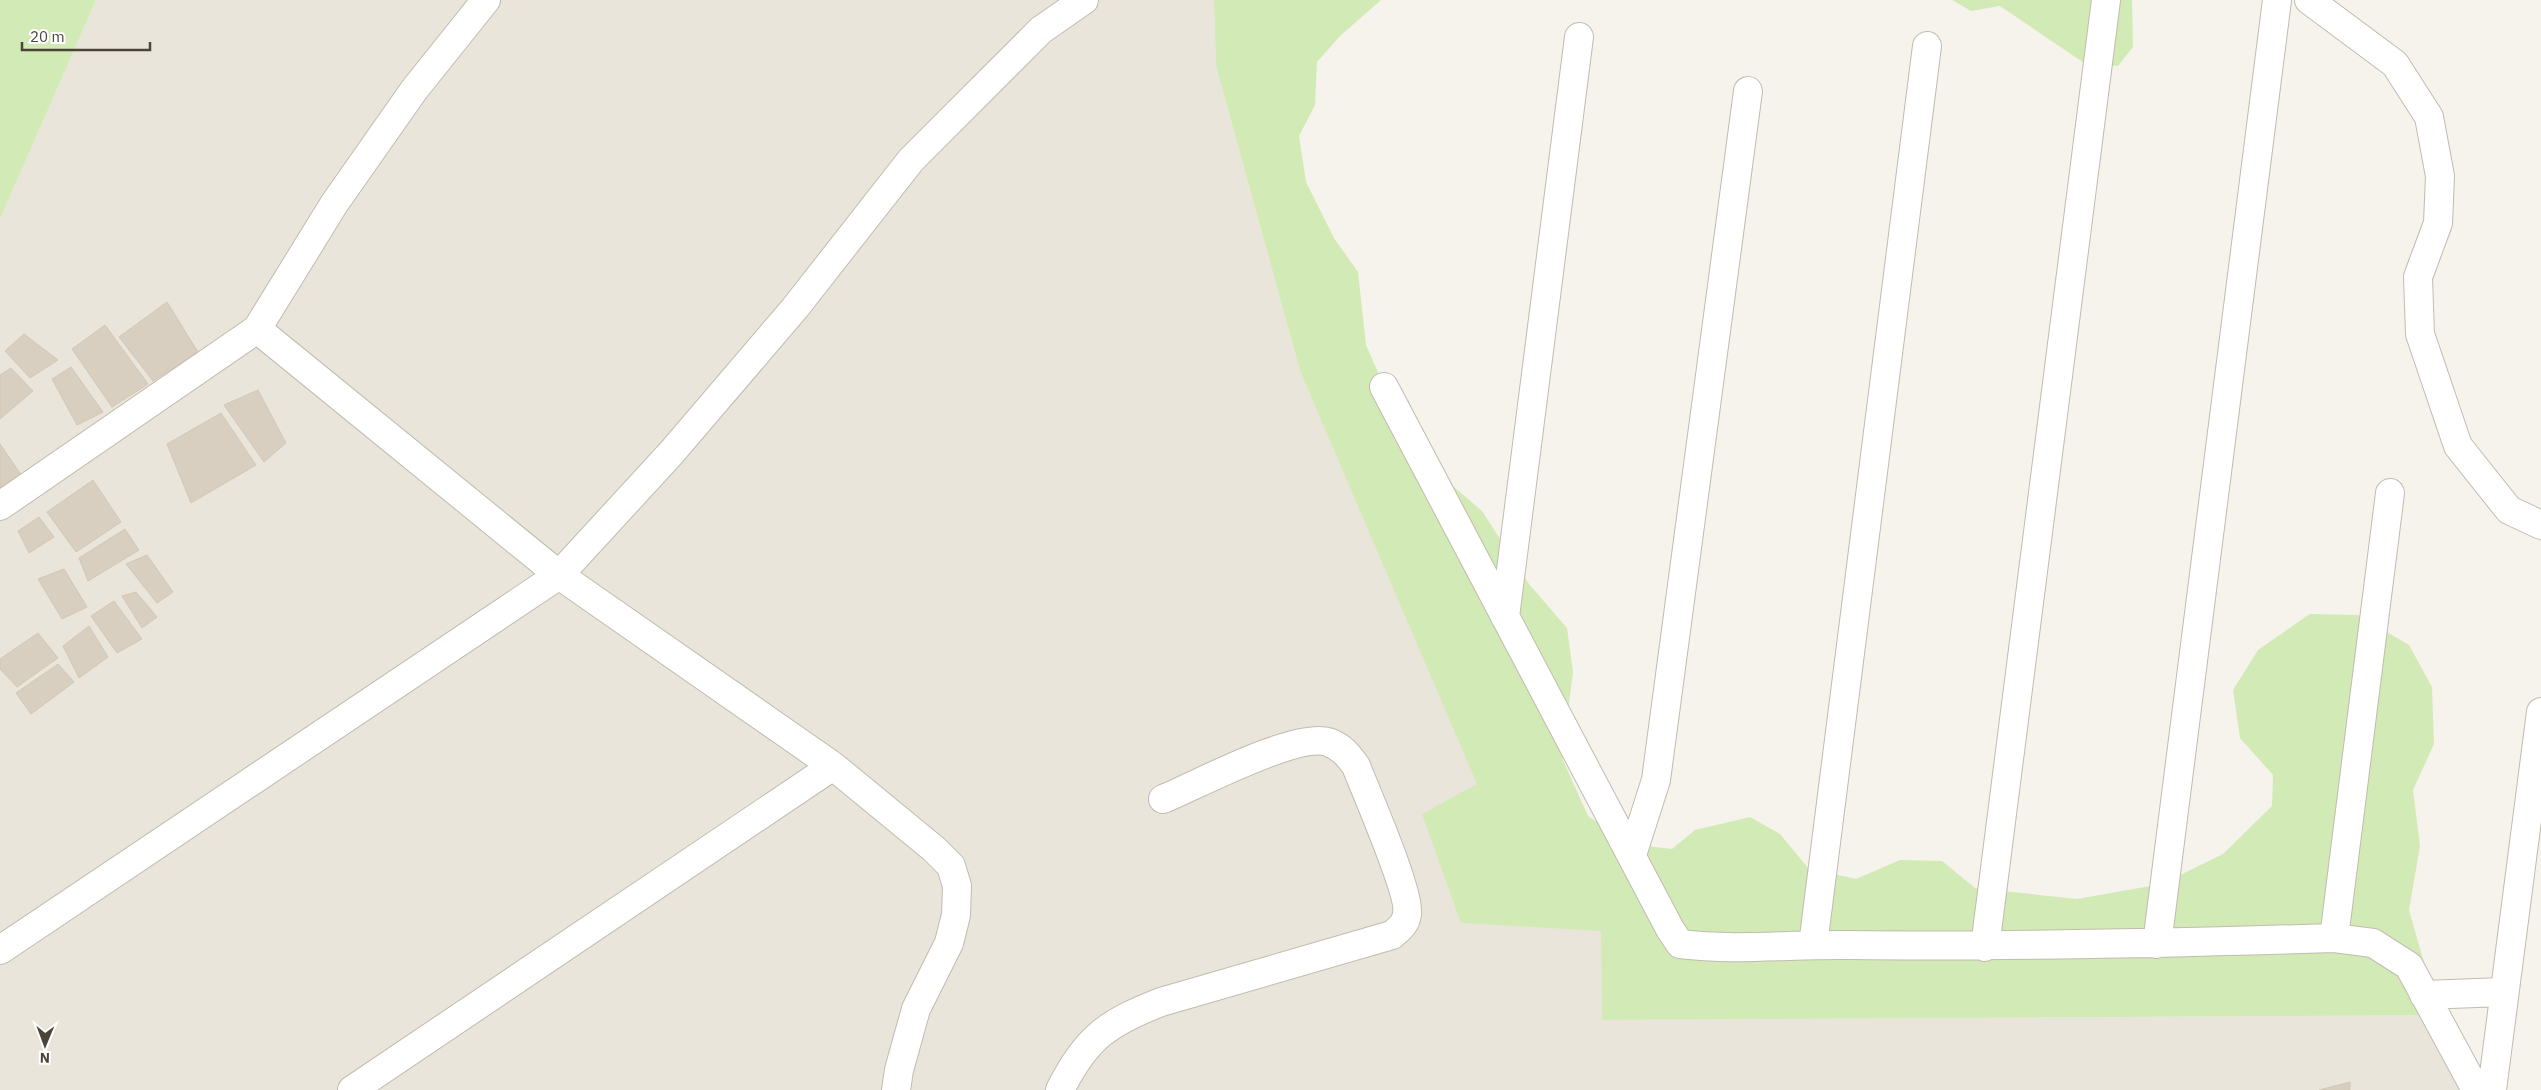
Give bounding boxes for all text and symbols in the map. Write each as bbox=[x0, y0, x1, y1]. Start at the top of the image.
scale bar bbox=[22, 20, 150, 52]
text: 20 m bbox=[30, 27, 65, 46]
north arrow bbox=[20, 1020, 70, 1070]
text: N bbox=[40, 1049, 50, 1067]

